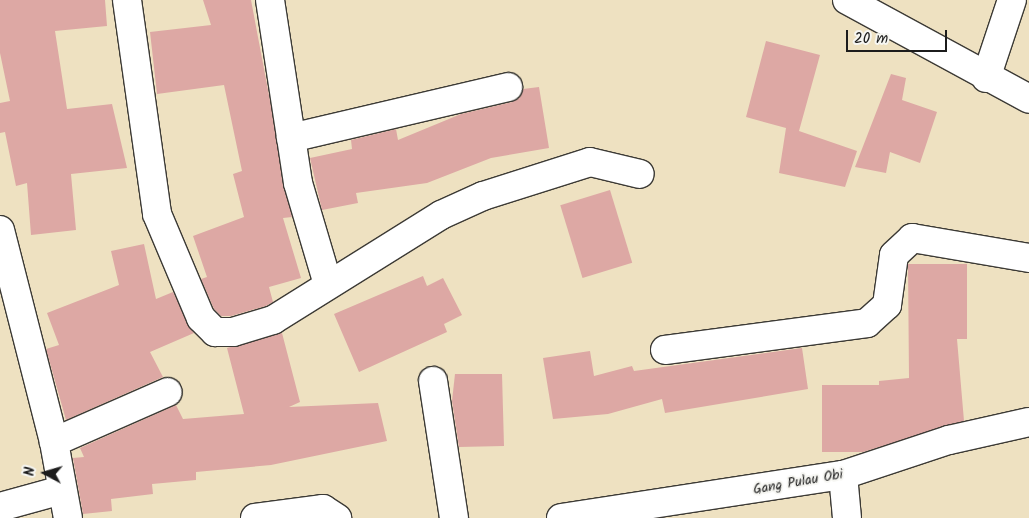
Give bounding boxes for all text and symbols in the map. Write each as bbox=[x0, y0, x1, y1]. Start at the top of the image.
scale bar bbox=[849, 20, 950, 52]
text: 20 m bbox=[854, 27, 888, 51]
north arrow bbox=[20, 448, 70, 498]
text: N bbox=[19, 466, 41, 477]
street label: Gang Pulau Obi bbox=[752, 466, 844, 498]

